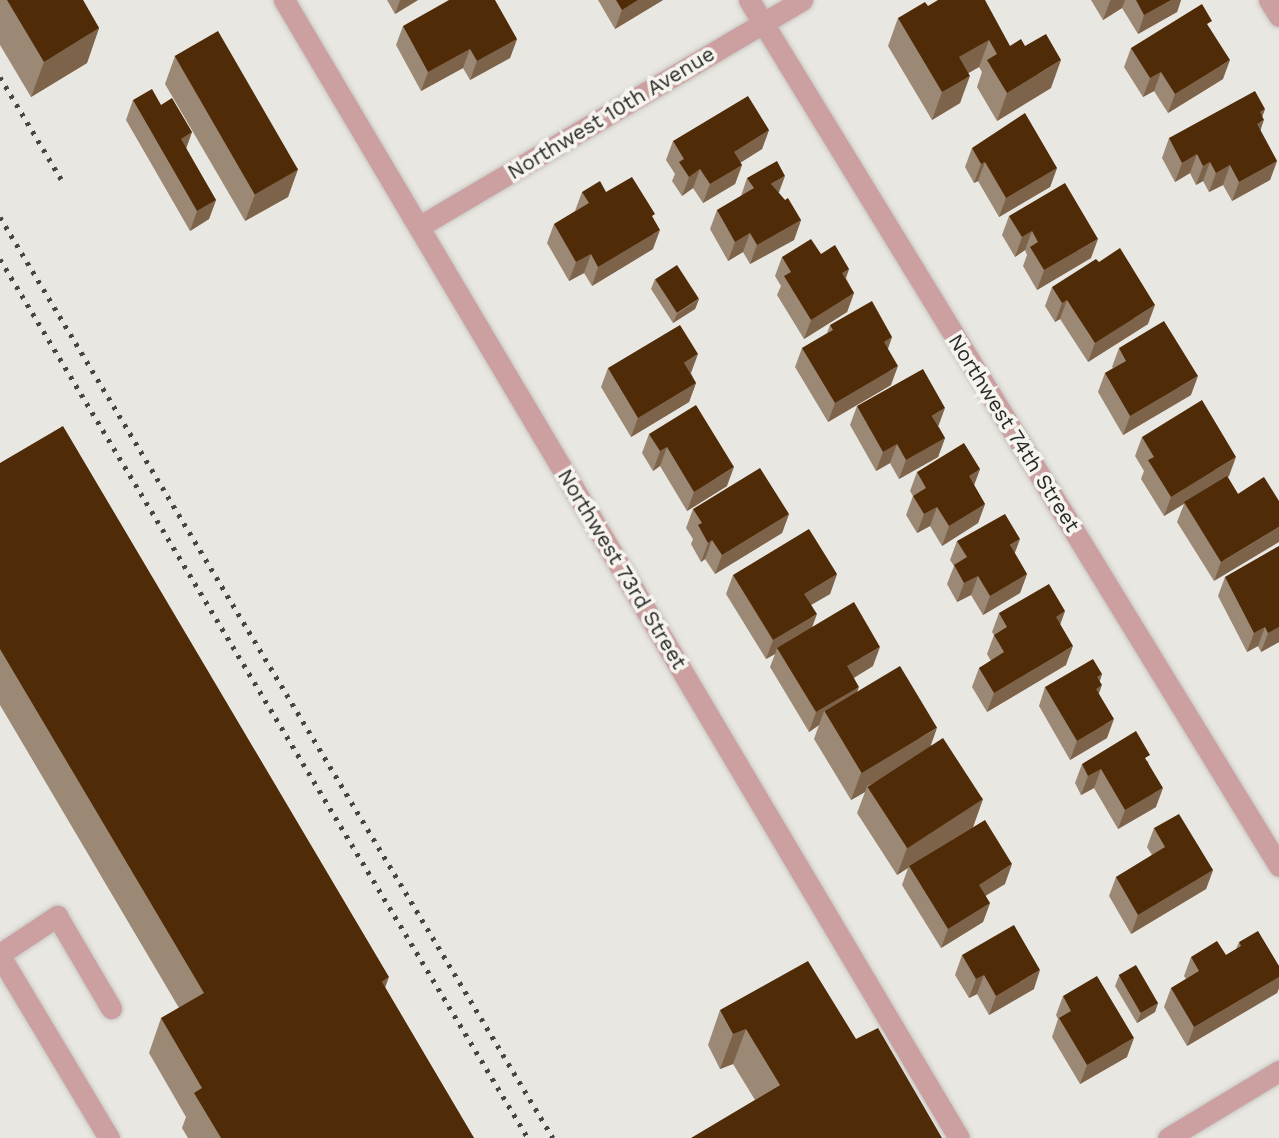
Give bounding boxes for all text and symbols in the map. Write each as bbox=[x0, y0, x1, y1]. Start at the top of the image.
street label: Northwest 10th Avenue bbox=[502, 41, 720, 185]
street label: Northwest 74th Street bbox=[943, 329, 1085, 537]
street label: Northwest 73rd Street bbox=[552, 464, 692, 674]

